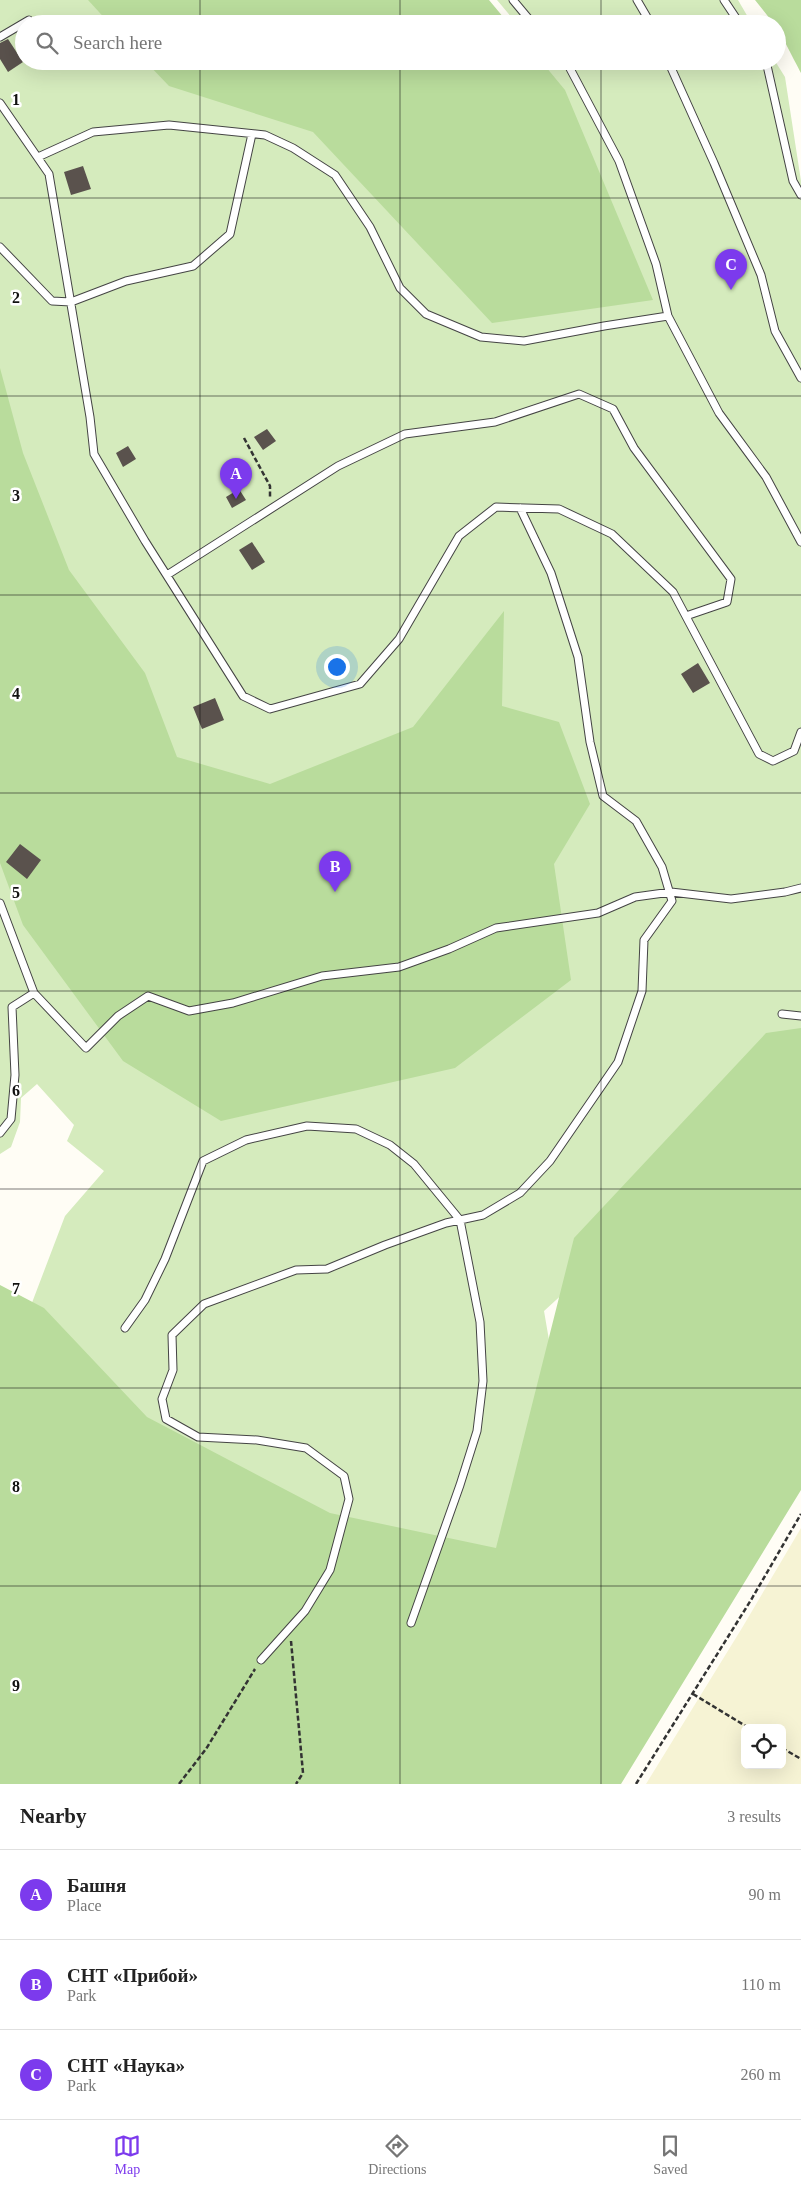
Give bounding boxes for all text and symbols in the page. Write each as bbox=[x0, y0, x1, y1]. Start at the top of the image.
search box bbox=[15, 15, 786, 70]
icon: search bbox=[33, 29, 61, 57]
text: Search here bbox=[73, 32, 162, 53]
text: 1 bbox=[12, 91, 20, 108]
pin: C bbox=[715, 249, 747, 290]
text: 2 bbox=[12, 289, 20, 306]
pin: A bbox=[220, 458, 252, 499]
text: 3 bbox=[12, 487, 20, 504]
your location bbox=[324, 654, 350, 680]
text: 4 bbox=[12, 685, 20, 702]
pin: B bbox=[319, 851, 351, 892]
text: 5 bbox=[12, 884, 20, 901]
text: 6 bbox=[12, 1082, 20, 1099]
text: 7 bbox=[12, 1280, 20, 1297]
text: 8 bbox=[12, 1478, 20, 1495]
text: 9 bbox=[12, 1677, 20, 1694]
map controls bbox=[741, 1724, 786, 1769]
button: locate bbox=[741, 1724, 786, 1769]
text: Nearby bbox=[20, 1804, 87, 1828]
text: 3 results bbox=[727, 1808, 781, 1825]
text: Башня bbox=[67, 1875, 126, 1896]
text: A bbox=[30, 1886, 42, 1903]
text: 90 m bbox=[749, 1886, 781, 1903]
text: Place bbox=[67, 1897, 102, 1914]
text: СНТ «Прибой» bbox=[67, 1965, 198, 1986]
text: B bbox=[31, 1976, 41, 1993]
text: 110 m bbox=[741, 1976, 781, 1993]
text: Park bbox=[67, 1987, 96, 2004]
text: СНТ «Наука» bbox=[67, 2055, 185, 2076]
text: C bbox=[30, 2066, 42, 2083]
text: 260 m bbox=[741, 2066, 781, 2083]
text: Park bbox=[67, 2077, 96, 2094]
tab: Map bbox=[113, 2132, 141, 2178]
tab: Directions bbox=[368, 2132, 427, 2178]
tab: Saved bbox=[653, 2132, 688, 2178]

